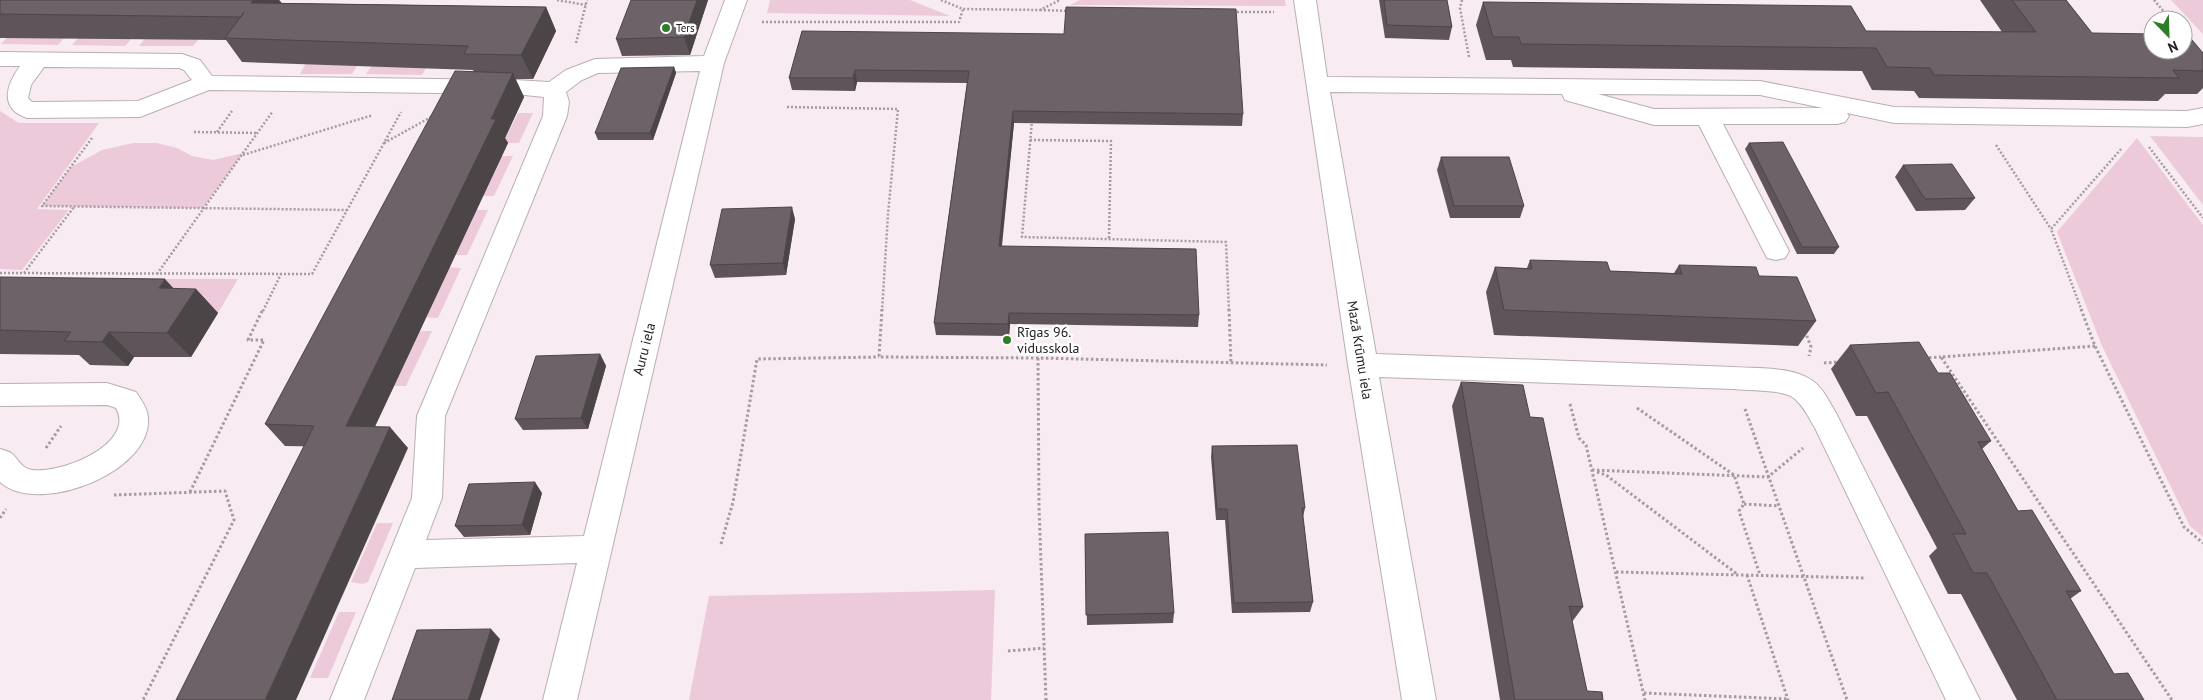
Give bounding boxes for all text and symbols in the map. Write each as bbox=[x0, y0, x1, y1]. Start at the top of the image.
north arrow bbox=[2143, 10, 2193, 60]
place label: Ters bbox=[676, 21, 695, 35]
marker: Ters bbox=[660, 22, 672, 34]
text: N bbox=[2165, 37, 2181, 57]
street label: Mazā Krūmu iela bbox=[1343, 299, 1377, 401]
street label: Auru iela bbox=[629, 321, 659, 377]
place label: Rīgas 96. vidusskola bbox=[1017, 323, 1079, 357]
marker: Rīgas 96. vidusskola bbox=[1001, 334, 1013, 346]

